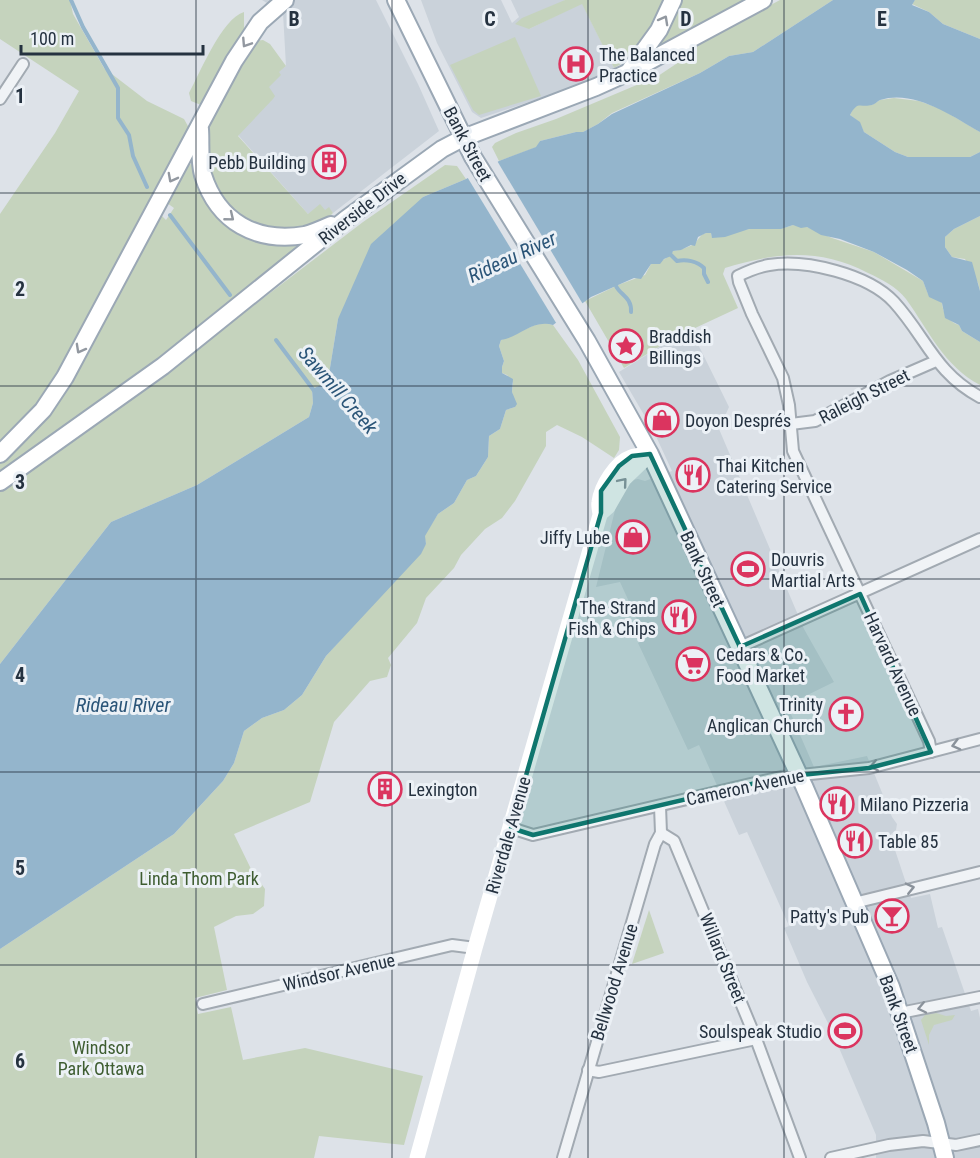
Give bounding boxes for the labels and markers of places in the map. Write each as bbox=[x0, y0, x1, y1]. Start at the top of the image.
place label: The Balanced Practice bbox=[599, 44, 695, 86]
hospital icon: The Balanced Practice bbox=[558, 46, 594, 82]
building icon: Pebb Building bbox=[311, 144, 347, 180]
place label: Pebb Building bbox=[208, 152, 306, 173]
place label: Braddish Billings bbox=[649, 326, 711, 368]
place icon: Braddish Billings bbox=[608, 328, 644, 364]
shop icon: Doyon Després bbox=[644, 402, 680, 438]
place label: Doyon Després bbox=[685, 410, 791, 431]
place label: Thai Kitchen Catering Service bbox=[716, 455, 832, 497]
restaurant icon: Thai Kitchen Catering Service bbox=[675, 457, 711, 493]
shop icon: Jiffy Lube bbox=[615, 519, 651, 555]
place label: Jiffy Lube bbox=[540, 527, 610, 548]
place label: Douvris Martial Arts bbox=[771, 549, 855, 591]
sports icon: Douvris Martial Arts bbox=[730, 551, 766, 587]
place label: The Strand Fish & Chips bbox=[568, 597, 656, 639]
restaurant icon: The Strand Fish & Chips bbox=[661, 599, 697, 635]
place label: Cedars & Co. Food Market bbox=[716, 644, 808, 686]
supermarket icon: Cedars & Co. Food Market bbox=[675, 646, 711, 682]
place label: Trinity Anglican Church bbox=[707, 694, 824, 736]
church icon: Trinity Anglican Church bbox=[828, 696, 864, 732]
building icon: Lexington bbox=[367, 771, 403, 807]
place label: Lexington bbox=[408, 779, 478, 800]
restaurant icon: Milano Pizzeria bbox=[819, 786, 855, 822]
place label: Milano Pizzeria bbox=[860, 794, 969, 815]
restaurant icon: Table 85 bbox=[837, 823, 873, 859]
place label: Table 85 bbox=[878, 831, 938, 852]
bar icon: Patty's Pub bbox=[874, 898, 910, 934]
place label: Patty's Pub bbox=[790, 906, 869, 927]
sports icon: Soulspeak Studio bbox=[827, 1013, 863, 1049]
place label: Soulspeak Studio bbox=[699, 1021, 822, 1042]

